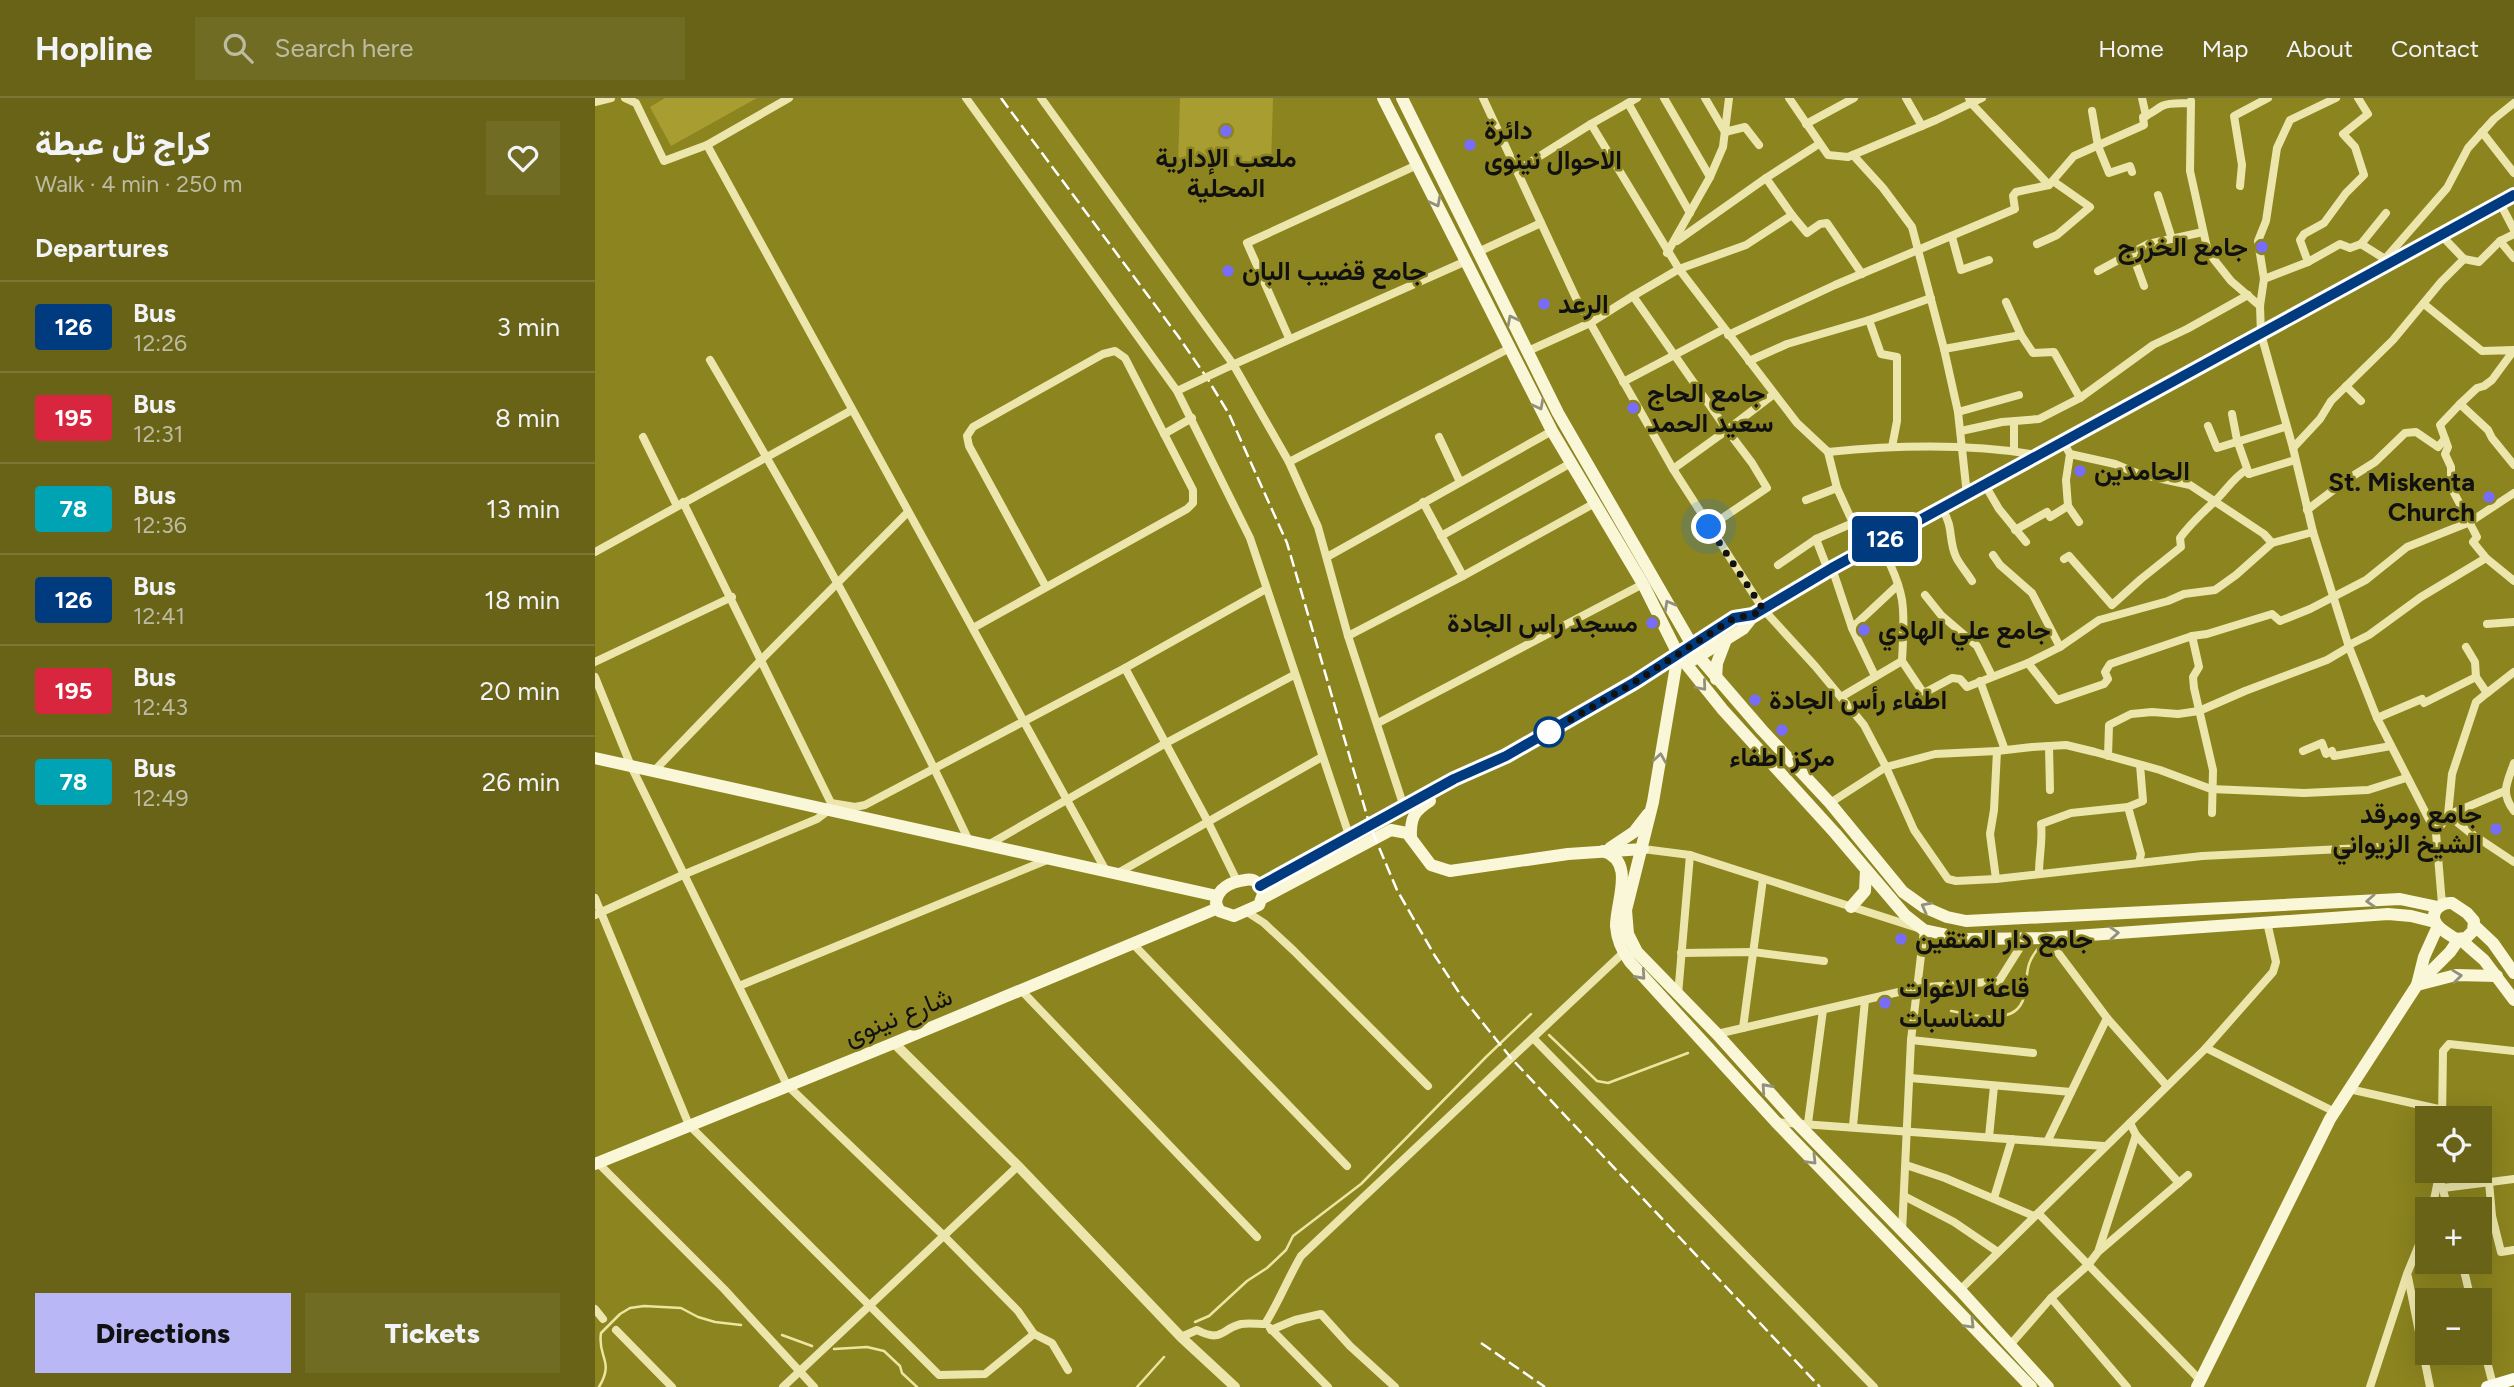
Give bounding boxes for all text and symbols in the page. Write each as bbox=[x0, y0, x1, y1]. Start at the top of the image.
search box bbox=[195, 17, 685, 80]
text: Hopline bbox=[35, 29, 153, 68]
icon: search bbox=[219, 29, 257, 67]
text: Search here bbox=[275, 32, 413, 64]
text: Home bbox=[2098, 34, 2164, 63]
text: Map bbox=[2202, 34, 2248, 63]
text: About bbox=[2286, 34, 2353, 63]
text: Contact bbox=[2391, 34, 2479, 63]
place label: دائرة الاحوال نينوى bbox=[1484, 114, 1622, 176]
button: heart bbox=[486, 121, 560, 195]
marker: ملعب الإدارية المحلية bbox=[1218, 123, 1234, 139]
text: كراج تل عبطة bbox=[35, 124, 211, 163]
marker: دائرة الاحوال نينوى bbox=[1462, 137, 1478, 153]
place label: ملعب الإدارية المحلية bbox=[1155, 142, 1297, 204]
text: Walk · 4 min · 250 m bbox=[35, 170, 242, 198]
one-way arrow bbox=[1428, 195, 1442, 208]
place label: جامع الخزرج bbox=[2117, 231, 2248, 265]
text: Departures bbox=[35, 232, 169, 264]
marker: جامع الخزرج bbox=[2254, 239, 2270, 255]
place label: جامع قضيب البان bbox=[1242, 255, 1426, 289]
marker: جامع قضيب البان bbox=[1220, 263, 1236, 279]
place label: الرعد bbox=[1558, 288, 1609, 320]
marker: الرعد bbox=[1536, 296, 1552, 312]
text: Bus bbox=[133, 297, 176, 329]
text: 3 min bbox=[497, 311, 560, 343]
text: 126 bbox=[55, 312, 92, 341]
one-way arrow bbox=[1507, 315, 1521, 327]
text: 12:26 bbox=[133, 329, 187, 357]
place label: جامع الحاج سعيد الحمد bbox=[1647, 377, 1774, 439]
text: Bus bbox=[133, 388, 176, 420]
one-way arrow bbox=[1531, 398, 1545, 410]
marker: جامع الحاج سعيد الحمد bbox=[1625, 400, 1641, 416]
text: 8 min bbox=[495, 402, 560, 434]
text: 195 bbox=[55, 403, 93, 432]
text: 12:31 bbox=[133, 420, 183, 448]
place label: الحامدين bbox=[2094, 455, 2190, 487]
marker: الحامدين bbox=[2072, 463, 2088, 479]
place label: St. Miskenta Church bbox=[2328, 466, 2475, 528]
text: Bus bbox=[133, 479, 176, 511]
marker: St. Miskenta Church bbox=[2481, 489, 2497, 505]
text: 13 min bbox=[486, 493, 560, 525]
text: 78 bbox=[59, 494, 88, 523]
your location bbox=[1691, 509, 1726, 544]
text: 12:36 bbox=[133, 511, 187, 539]
line badge: 126 bbox=[1845, 516, 1925, 562]
text: 126 bbox=[1866, 524, 1904, 553]
text: Bus bbox=[133, 570, 176, 602]
text: 18 min bbox=[484, 584, 560, 616]
text: 126 bbox=[55, 585, 92, 614]
one-way arrow bbox=[1664, 600, 1677, 612]
text: 12:41 bbox=[133, 602, 185, 630]
place label: مسجد راس الجادة bbox=[1447, 607, 1638, 639]
place label: جامع علي الهادي bbox=[1878, 614, 2051, 652]
marker: مسجد راس الجادة bbox=[1644, 615, 1660, 631]
marker: جامع علي الهادي bbox=[1856, 622, 1872, 638]
text: Bus bbox=[133, 661, 176, 693]
text: 20 min bbox=[480, 675, 560, 707]
text: 195 bbox=[55, 676, 93, 705]
one-way arrow bbox=[1694, 678, 1707, 691]
place label: اطفاء رأس الجادة bbox=[1769, 684, 1947, 716]
marker: اطفاء رأس الجادة bbox=[1747, 692, 1763, 708]
text: 12:43 bbox=[133, 693, 188, 721]
unlabelled marker bbox=[1534, 717, 1564, 747]
marker: مركز اطفاء bbox=[1774, 722, 1790, 738]
place label: مركز اطفاء bbox=[1729, 741, 1835, 773]
text: Bus bbox=[133, 752, 176, 784]
one-way arrow bbox=[1652, 752, 1667, 764]
text: 26 min bbox=[482, 766, 560, 798]
text: 78 bbox=[59, 767, 88, 796]
text: 12:49 bbox=[133, 784, 188, 812]
place label: جامع ومرقد الشيخ الزيواني bbox=[2332, 798, 2482, 866]
marker: جامع ومرقد الشيخ الزيواني bbox=[2488, 821, 2504, 837]
one-way arrow bbox=[2365, 893, 2376, 908]
one-way arrow bbox=[1921, 902, 1933, 915]
place label: جامع دار المتقين bbox=[1915, 923, 2093, 957]
one-way arrow bbox=[2109, 926, 2120, 941]
marker: جامع دار المتقين bbox=[1893, 931, 1909, 947]
one-way arrow bbox=[1633, 966, 1646, 979]
one-way arrow bbox=[2451, 968, 2462, 983]
place label: قاعة الاغوات للمناسبات bbox=[1899, 972, 2030, 1034]
street label: شارع نينوى bbox=[839, 980, 958, 1054]
marker: قاعة الاغوات للمناسبات bbox=[1877, 995, 1893, 1011]
one-way arrow bbox=[1761, 1083, 1774, 1096]
map controls bbox=[2415, 1106, 2492, 1365]
button: locate bbox=[2415, 1106, 2492, 1183]
one-way arrow bbox=[1803, 1152, 1816, 1165]
button: + bbox=[2415, 1197, 2492, 1274]
button: − bbox=[2415, 1288, 2492, 1365]
button: Directions bbox=[35, 1293, 291, 1373]
button: Tickets bbox=[305, 1293, 560, 1373]
one-way arrow bbox=[1961, 1316, 1974, 1329]

